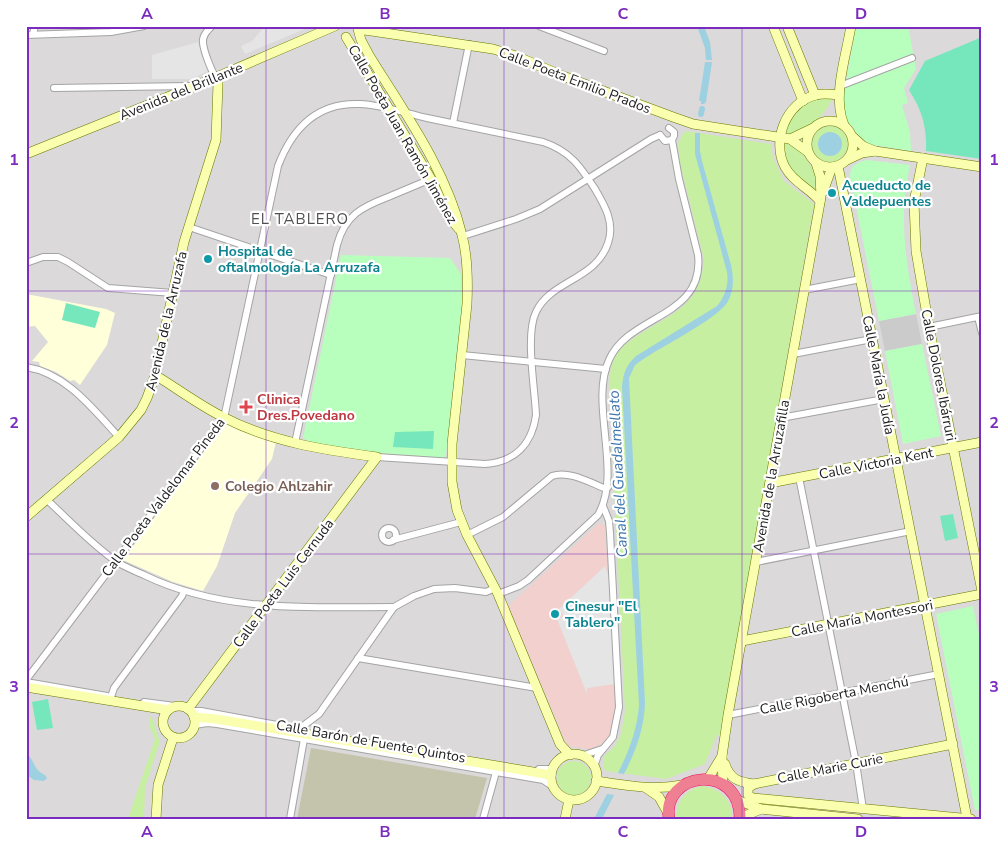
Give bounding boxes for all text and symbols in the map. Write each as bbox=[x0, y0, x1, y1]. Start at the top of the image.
text: A bbox=[141, 3, 153, 25]
text: B bbox=[379, 3, 391, 25]
text: C bbox=[618, 3, 629, 25]
text: D bbox=[855, 3, 867, 25]
street label: Calle Poeta Juan Ramón Jiménez bbox=[343, 41, 462, 228]
street label: Calle Poeta Emilio Prados bbox=[496, 43, 654, 118]
street label: Avenida del Brillante bbox=[117, 58, 246, 125]
text: 1 bbox=[9, 149, 19, 171]
text: 1 bbox=[989, 149, 999, 171]
place label: Acueducto de Valdepuentes bbox=[841, 176, 931, 211]
marker: Acueducto de Valdepuentes bbox=[826, 187, 838, 199]
district label: EL TABLERO bbox=[251, 209, 349, 229]
place label: Hospital de oftalmología La Arruzafa bbox=[218, 242, 380, 277]
street label: Avenida de la Arruzafa bbox=[141, 249, 192, 393]
marker: Hospital de oftalmología La Arruzafa bbox=[202, 253, 214, 265]
street label: Calle Dolores Ibárruri bbox=[916, 308, 961, 443]
street label: Calle María la Judía bbox=[858, 314, 899, 436]
place label: Clinica Dres.Povedano bbox=[257, 390, 355, 425]
water label: Canal del Guadalmellato bbox=[604, 390, 632, 558]
street label: Avenida de la Arruzafilla bbox=[749, 398, 794, 554]
marker: Clinica Dres.Povedano bbox=[239, 400, 253, 414]
text: 2 bbox=[9, 412, 19, 434]
text: 2 bbox=[989, 412, 999, 434]
street label: Calle Poeta Valdelomar Pineda bbox=[97, 414, 230, 581]
street label: Calle Victoria Kent bbox=[817, 443, 935, 484]
place label: Colegio Ahlzahir bbox=[225, 477, 333, 496]
marker: Colegio Ahlzahir bbox=[209, 480, 221, 492]
street label: Calle Poeta Luis Cernuda bbox=[228, 515, 338, 652]
street label: Calle María Montessori bbox=[790, 595, 935, 642]
place label: Cinesur "El Tablero" bbox=[565, 597, 638, 632]
marker: Cinesur "El Tablero" bbox=[549, 608, 561, 620]
street label: Calle Rigoberta Menchú bbox=[758, 672, 910, 719]
text: 3 bbox=[9, 676, 19, 698]
text: 3 bbox=[989, 676, 999, 698]
street label: Calle Barón de Fuente Quintos bbox=[275, 715, 467, 768]
street label: Calle Marie Curie bbox=[776, 749, 885, 788]
text: A bbox=[141, 821, 153, 843]
text: B bbox=[379, 821, 391, 843]
text: C bbox=[618, 821, 629, 843]
text: D bbox=[855, 821, 867, 843]

